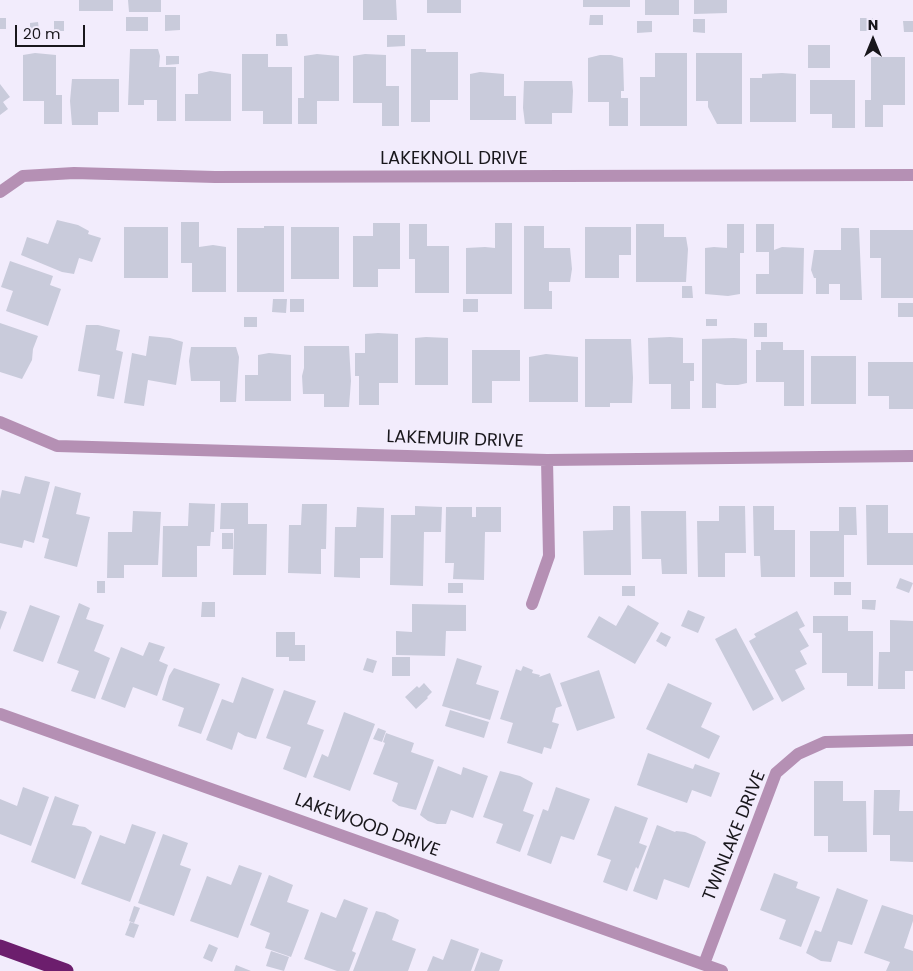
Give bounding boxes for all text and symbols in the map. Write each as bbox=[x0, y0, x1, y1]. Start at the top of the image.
scale bar bbox=[18, 15, 88, 47]
north arrow bbox=[848, 15, 898, 65]
text: N bbox=[868, 15, 878, 35]
text: 20 m bbox=[23, 23, 61, 44]
street label: LAKEKNOLL DRIVE bbox=[380, 148, 528, 170]
street label: LAKEMUIR DRIVE bbox=[386, 427, 524, 453]
street label: TWINLAKE DRIVE bbox=[699, 768, 771, 904]
street label: LAKEWOOD DRIVE bbox=[292, 790, 442, 862]

